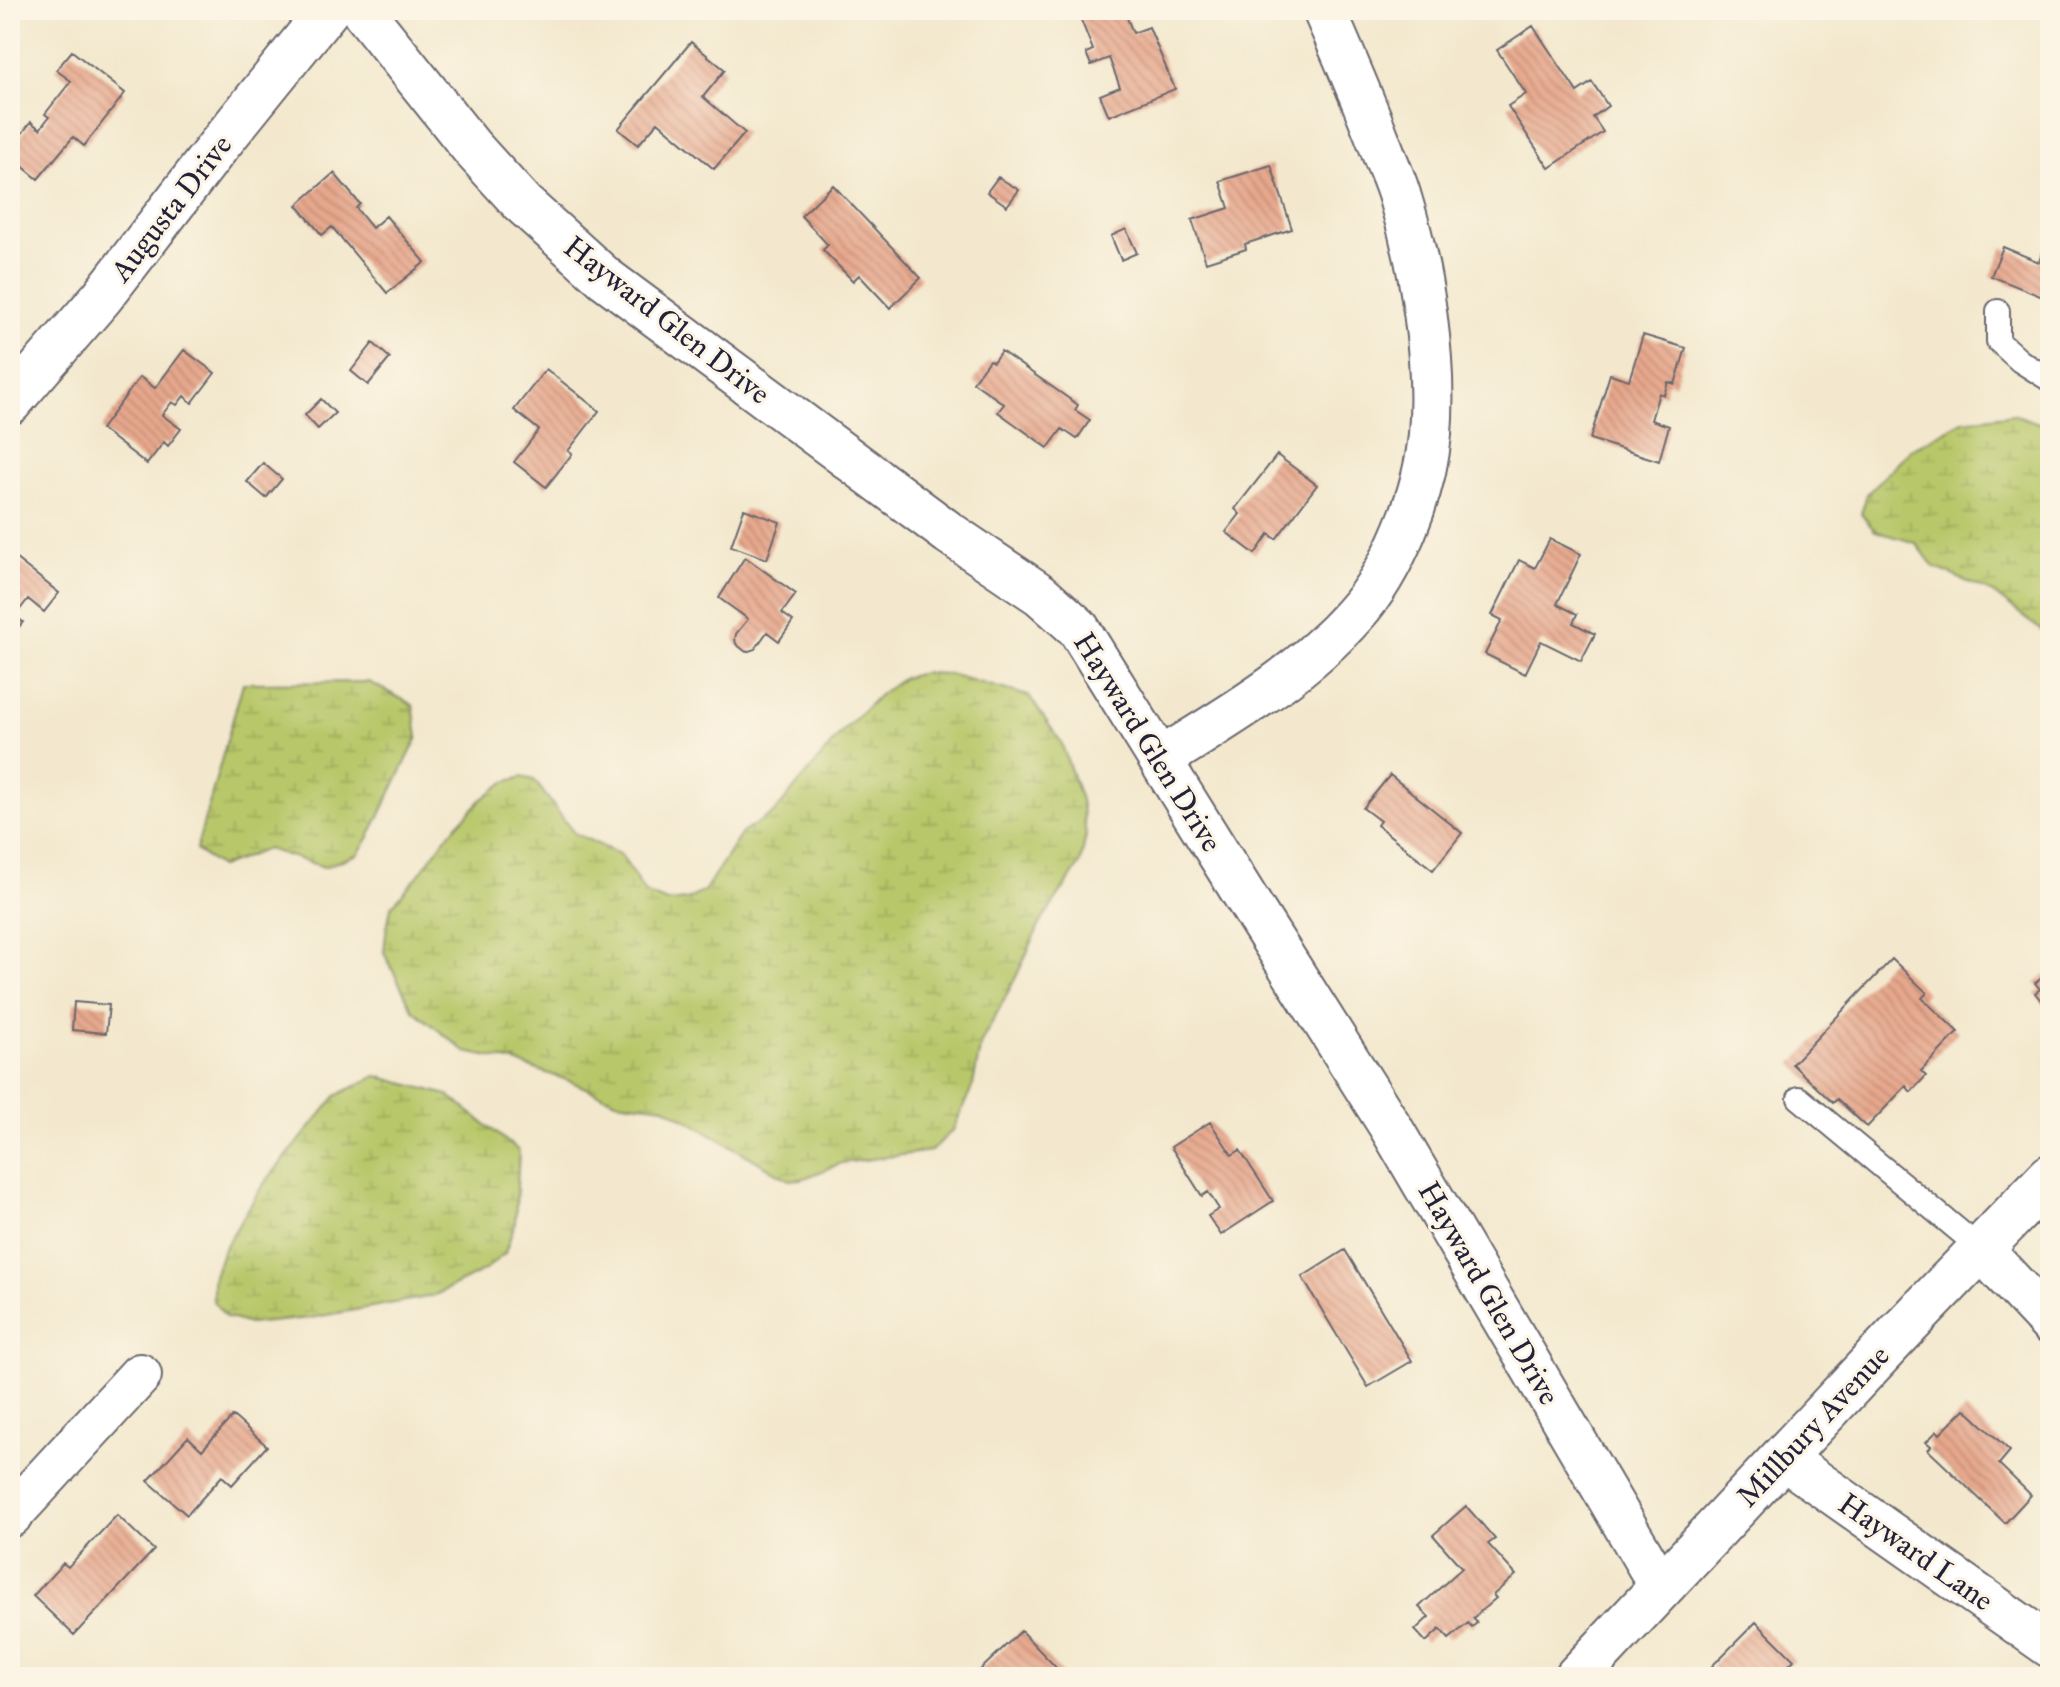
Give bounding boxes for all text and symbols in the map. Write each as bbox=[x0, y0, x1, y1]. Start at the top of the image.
street label: Augusta Drive bbox=[101, 127, 239, 290]
street label: Hayward Glen Drive bbox=[557, 228, 777, 412]
street label: Hayward Glen Drive bbox=[1066, 626, 1230, 858]
street label: Hayward Glen Drive bbox=[1410, 1175, 1568, 1411]
street label: Millbury Avenue bbox=[1729, 1338, 1897, 1514]
street label: Hayward Lane bbox=[1832, 1485, 2000, 1619]

